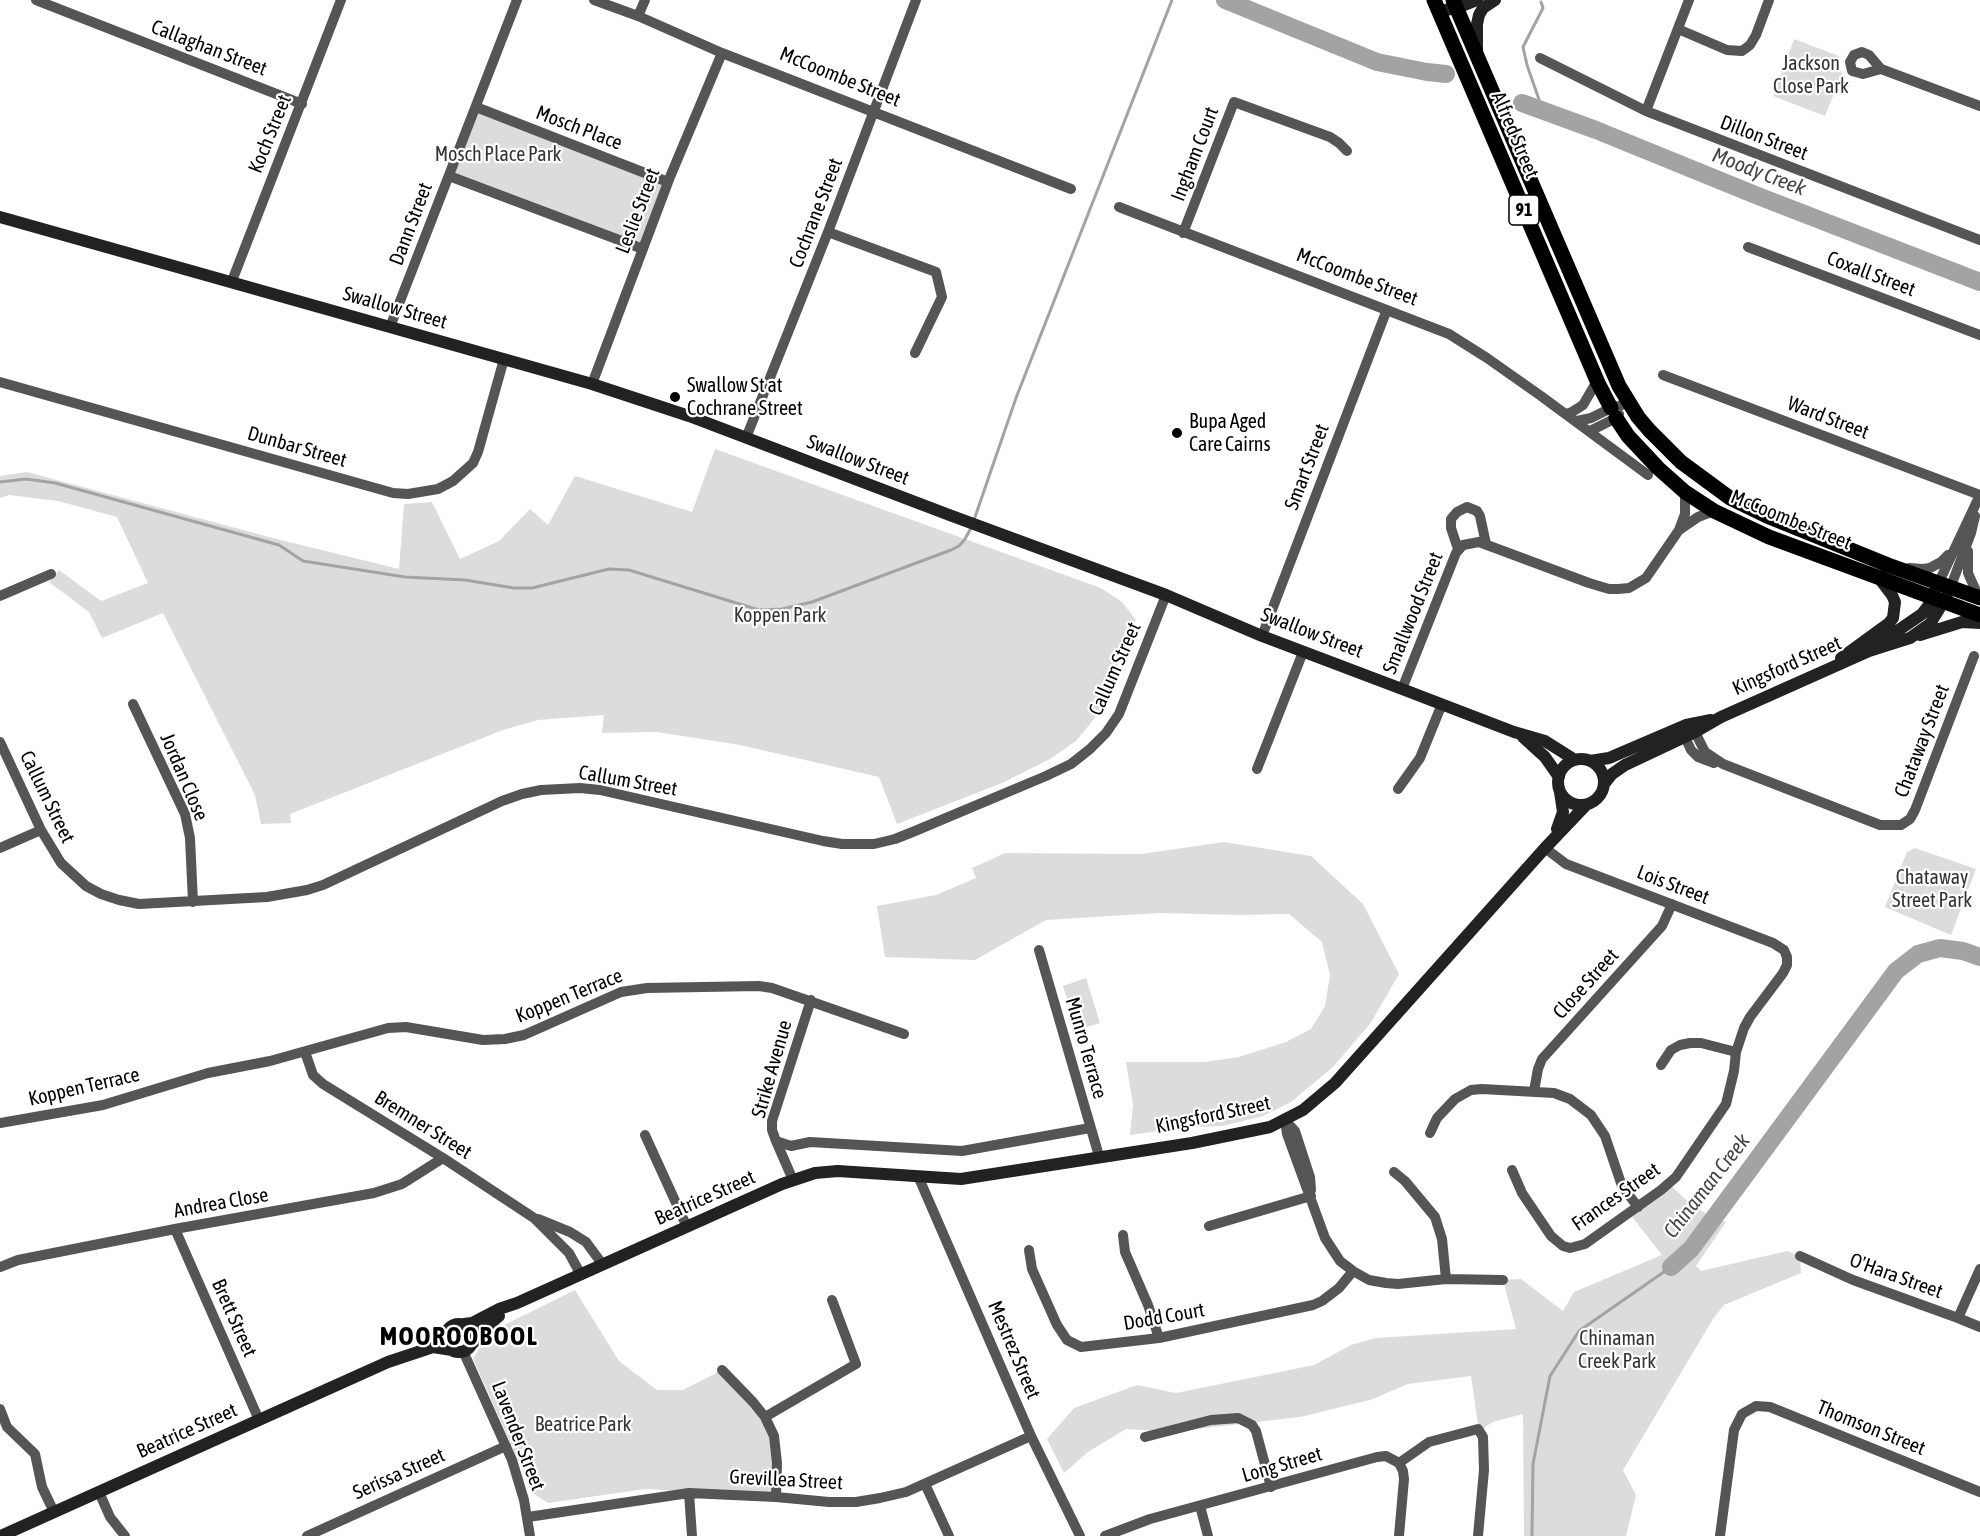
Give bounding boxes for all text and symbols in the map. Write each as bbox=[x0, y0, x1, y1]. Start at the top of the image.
street label: Callaghan Street bbox=[148, 15, 270, 81]
street label: McCoombe Street bbox=[776, 42, 904, 112]
park label: Jackson Close Park bbox=[1773, 52, 1849, 99]
street label: Alfred Street bbox=[1486, 88, 1544, 182]
street label: Koch Street bbox=[243, 91, 297, 177]
street label: Mosch Place bbox=[532, 101, 626, 155]
street label: Ingham Court bbox=[1166, 103, 1224, 205]
street label: Dillon Street bbox=[1717, 110, 1811, 166]
park label: Mosch Place Park bbox=[435, 143, 561, 167]
water label: Moody Creek bbox=[1709, 143, 1809, 201]
street label: Cochrane Street bbox=[784, 155, 848, 271]
street label: Leslie Street bbox=[611, 165, 665, 257]
street label: Dann Street bbox=[384, 179, 438, 269]
road number: 91 bbox=[1509, 195, 1539, 225]
street label: McCoombe Street bbox=[1293, 243, 1421, 311]
street label: Coxall Street bbox=[1823, 246, 1919, 302]
street label: Swallow Street bbox=[340, 282, 450, 334]
place label: Swallow St at Cochrane Street bbox=[687, 374, 803, 421]
marker: Swallow St at Cochrane Street bbox=[668, 390, 682, 404]
street label: Ward Street bbox=[1784, 392, 1872, 444]
place label: Bupa Aged Care Cairns bbox=[1189, 410, 1271, 457]
street label: Dunbar Street bbox=[245, 421, 349, 473]
street label: Smart Street bbox=[1280, 421, 1334, 513]
marker: Bupa Aged Care Cairns bbox=[1170, 426, 1184, 440]
street label: Swallow Street bbox=[804, 430, 912, 490]
street label: McCoombe Street bbox=[1727, 485, 1855, 555]
street label: Smallwood Street bbox=[1378, 549, 1448, 677]
street label: Swallow Street bbox=[1258, 603, 1366, 663]
park label: Koppen Park bbox=[734, 604, 826, 628]
street label: Callum Street bbox=[1084, 619, 1146, 719]
street label: Kingsford Street bbox=[1729, 631, 1845, 701]
street label: Chataway Street bbox=[1889, 681, 1955, 801]
street label: Jordan Close bbox=[155, 730, 213, 824]
street label: Callum Street bbox=[14, 747, 80, 847]
street label: Callum Street bbox=[577, 761, 679, 801]
street label: Lois Street bbox=[1633, 860, 1713, 910]
park label: Chataway Street Park bbox=[1892, 866, 1972, 913]
street label: Close Street bbox=[1548, 944, 1624, 1024]
street label: Koppen Terrace bbox=[512, 964, 626, 1028]
street label: Munro Terrace bbox=[1060, 994, 1112, 1102]
street label: Strike Avenue bbox=[747, 1018, 797, 1120]
street label: Koppen Terrace bbox=[26, 1063, 142, 1111]
street label: Bremner Street bbox=[370, 1086, 476, 1164]
street label: Kingsford Street bbox=[1153, 1091, 1273, 1139]
water label: Chinaman Creek bbox=[1659, 1129, 1755, 1243]
street label: Frances Street bbox=[1567, 1158, 1665, 1236]
street label: Beatrice Street bbox=[651, 1165, 759, 1231]
street label: Andrea Close bbox=[172, 1183, 270, 1223]
street label: O'Hara Street bbox=[1846, 1248, 1946, 1304]
street label: Brett Street bbox=[206, 1275, 262, 1361]
street label: Mestrez Street bbox=[983, 1297, 1045, 1403]
street label: Dodd Court bbox=[1122, 1298, 1206, 1336]
district label: MOOROOBOOL bbox=[380, 1321, 538, 1353]
park label: Chinaman Creek Park bbox=[1578, 1327, 1656, 1374]
street label: Lavender Street bbox=[486, 1378, 550, 1494]
street label: Thomson Street bbox=[1813, 1395, 1929, 1461]
street label: Beatrice Street bbox=[133, 1398, 241, 1464]
park label: Beatrice Park bbox=[535, 1413, 631, 1437]
street label: Long Street bbox=[1239, 1442, 1325, 1488]
street label: Serissa Street bbox=[349, 1443, 449, 1505]
street label: Grevillea Street bbox=[729, 1465, 843, 1495]

